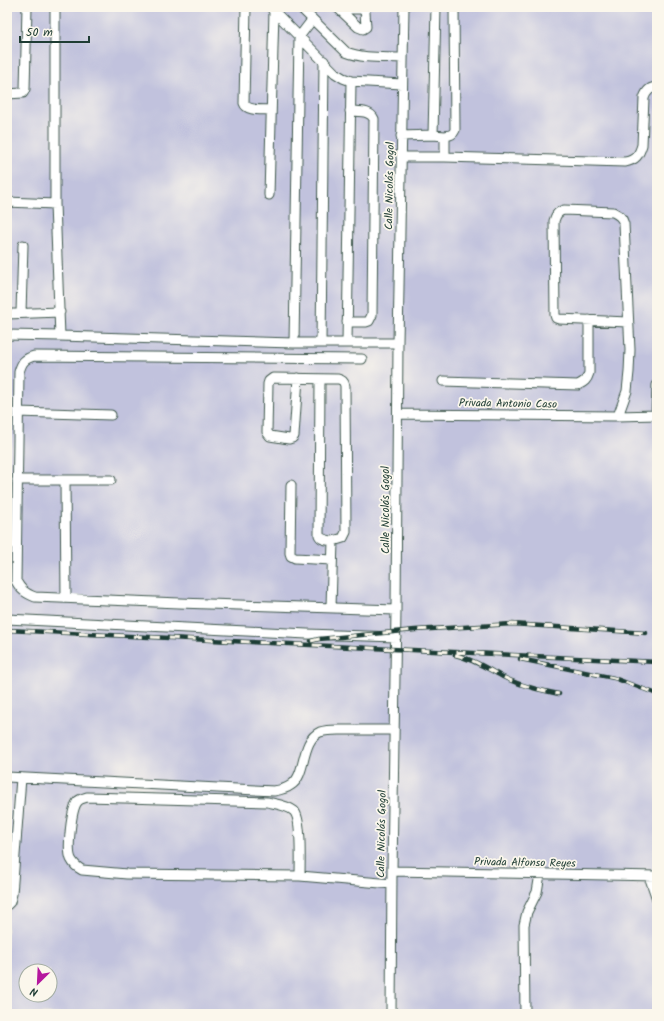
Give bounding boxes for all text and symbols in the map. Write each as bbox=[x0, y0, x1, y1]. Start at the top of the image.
scale bar bbox=[20, 18, 89, 44]
text: 50 m bbox=[26, 23, 53, 42]
street label: Calle Nicolás Gogol bbox=[380, 142, 400, 230]
street label: Privada Antonio Caso bbox=[459, 394, 557, 414]
street label: Calle Nicolás Gogol bbox=[377, 466, 395, 554]
street label: Calle Nicolás Gogol bbox=[372, 790, 392, 878]
street label: Privada Alfonso Reyes bbox=[474, 853, 576, 873]
north arrow bbox=[18, 963, 58, 1003]
text: N bbox=[27, 982, 41, 1001]

